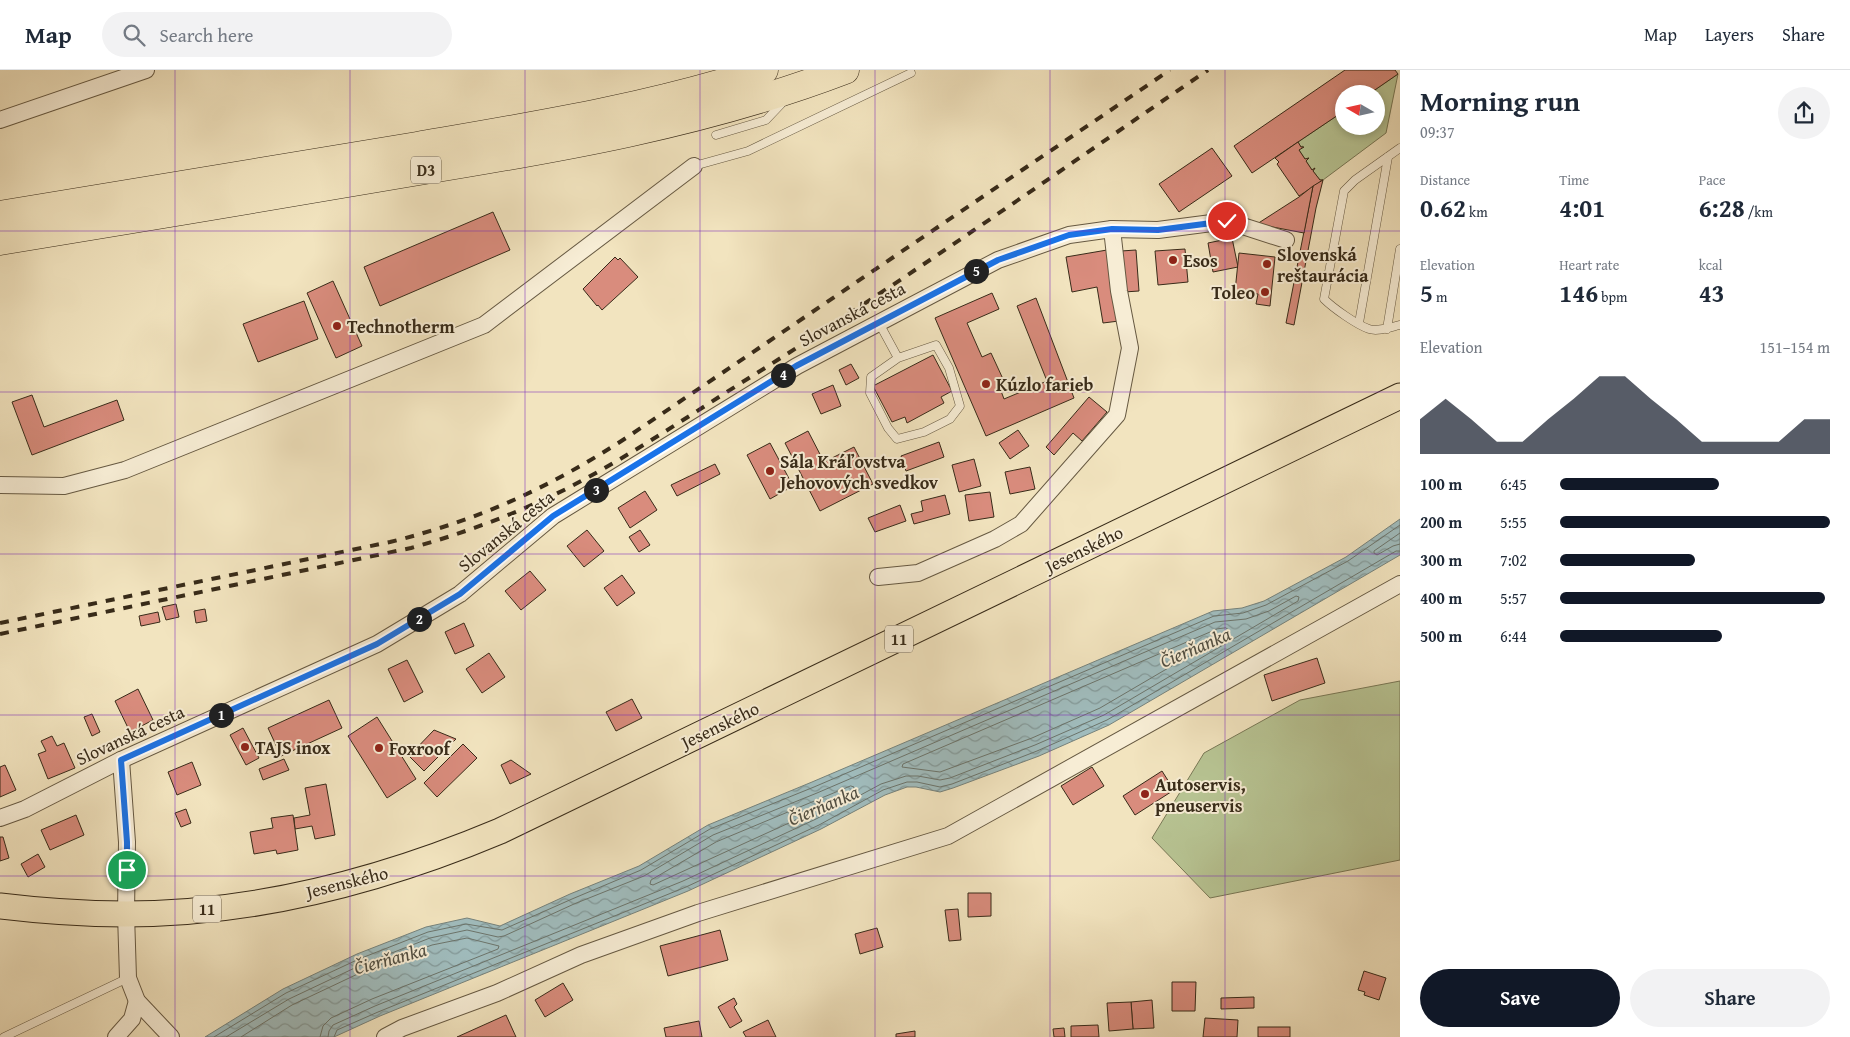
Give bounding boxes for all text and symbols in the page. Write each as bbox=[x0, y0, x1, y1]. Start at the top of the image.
search box bbox=[102, 12, 452, 57]
text: Map bbox=[25, 17, 72, 52]
icon: search bbox=[120, 21, 148, 49]
text: Search here bbox=[160, 21, 253, 49]
text: Map bbox=[1644, 21, 1677, 48]
text: Layers bbox=[1705, 21, 1754, 48]
text: Share bbox=[1782, 21, 1825, 48]
text: Morning run bbox=[1420, 80, 1580, 121]
north arrow bbox=[1335, 85, 1385, 135]
map controls bbox=[1335, 85, 1385, 135]
button: share bbox=[1778, 87, 1830, 139]
text: 09:37 bbox=[1420, 120, 1455, 144]
road number: D3 bbox=[411, 156, 441, 184]
text: Distance bbox=[1420, 170, 1470, 190]
text: Time bbox=[1559, 170, 1589, 190]
text: Pace bbox=[1699, 170, 1726, 190]
text: 0.62 bbox=[1420, 190, 1466, 226]
text: 4:01 bbox=[1559, 190, 1605, 226]
text: 6:28 bbox=[1699, 190, 1745, 226]
pin bbox=[1206, 200, 1248, 242]
text: km bbox=[1466, 202, 1488, 222]
text: /km bbox=[1745, 202, 1773, 222]
icon: check bbox=[1213, 207, 1241, 235]
place label: Slovenská reštaurácia bbox=[1277, 241, 1369, 289]
place label: Esos bbox=[1183, 247, 1218, 274]
marker: Esos bbox=[1167, 254, 1179, 266]
text: Elevation bbox=[1420, 255, 1475, 275]
text: Heart rate bbox=[1559, 255, 1619, 275]
text: kcal bbox=[1699, 255, 1723, 275]
pin: 5 bbox=[964, 258, 988, 284]
marker: Slovenská reštaurácia bbox=[1261, 258, 1273, 270]
text: 5 bbox=[973, 261, 980, 281]
street label: Slovanská cesta bbox=[794, 274, 910, 353]
text: 5 bbox=[1420, 275, 1433, 311]
text: 146 bbox=[1559, 275, 1598, 311]
text: 43 bbox=[1699, 275, 1725, 311]
place label: Toleo bbox=[1212, 279, 1255, 306]
marker: Toleo bbox=[1259, 286, 1271, 298]
text: m bbox=[1433, 287, 1447, 307]
text: bpm bbox=[1598, 287, 1628, 307]
place label: Technotherm bbox=[347, 313, 455, 340]
marker: Technotherm bbox=[331, 320, 343, 332]
text: Elevation bbox=[1420, 335, 1483, 359]
text: 151–154 m bbox=[1760, 335, 1830, 359]
pin: 4 bbox=[770, 362, 796, 388]
text: 4 bbox=[780, 365, 787, 385]
place label: Kúzlo farieb bbox=[996, 371, 1094, 398]
marker: Kúzlo farieb bbox=[980, 378, 992, 390]
place label: Sála Kráľovstva Jehovových svedkov bbox=[777, 448, 939, 496]
marker: Sála Kráľovstva Jehovových svedkov bbox=[764, 465, 776, 477]
text: 100 m bbox=[1420, 472, 1462, 496]
text: 6:45 bbox=[1500, 472, 1527, 496]
pin: 3 bbox=[584, 478, 608, 502]
text: 3 bbox=[593, 480, 600, 500]
street label: Slovanská cesta bbox=[452, 483, 560, 578]
text: 200 m bbox=[1420, 510, 1462, 534]
text: 5:55 bbox=[1500, 510, 1527, 534]
street label: Jesenského bbox=[1039, 518, 1128, 580]
text: 300 m bbox=[1420, 548, 1462, 572]
text: 7:02 bbox=[1500, 548, 1527, 572]
text: 400 m bbox=[1420, 586, 1462, 610]
text: 5:57 bbox=[1500, 586, 1527, 610]
pin: 2 bbox=[406, 606, 432, 632]
text: 2 bbox=[416, 609, 423, 629]
water label: Čierňanka bbox=[1155, 619, 1235, 674]
text: 500 m bbox=[1420, 624, 1462, 648]
text: 6:44 bbox=[1500, 624, 1527, 648]
road number: 11 bbox=[885, 626, 913, 652]
street label: Jesenského bbox=[675, 694, 764, 756]
street label: Slovanská cesta bbox=[71, 698, 189, 772]
pin: 1 bbox=[208, 702, 234, 728]
text: 1 bbox=[218, 705, 225, 725]
place label: TAJS inox bbox=[255, 734, 331, 761]
place label: Foxroof bbox=[389, 735, 452, 762]
marker: TAJS inox bbox=[239, 741, 251, 753]
marker: Foxroof bbox=[373, 742, 385, 754]
place label: Autoservis, pneuservis bbox=[1155, 771, 1246, 819]
water label: Čierňanka bbox=[783, 777, 863, 832]
marker: Autoservis, pneuservis bbox=[1139, 788, 1151, 800]
pin bbox=[106, 849, 148, 891]
icon: arrive bbox=[113, 856, 141, 884]
street label: Jesenského bbox=[301, 859, 391, 906]
road number: 11 bbox=[193, 896, 221, 922]
water label: Čierňanka bbox=[350, 935, 430, 981]
button: Save bbox=[1420, 969, 1620, 1027]
button: Share bbox=[1630, 969, 1830, 1027]

